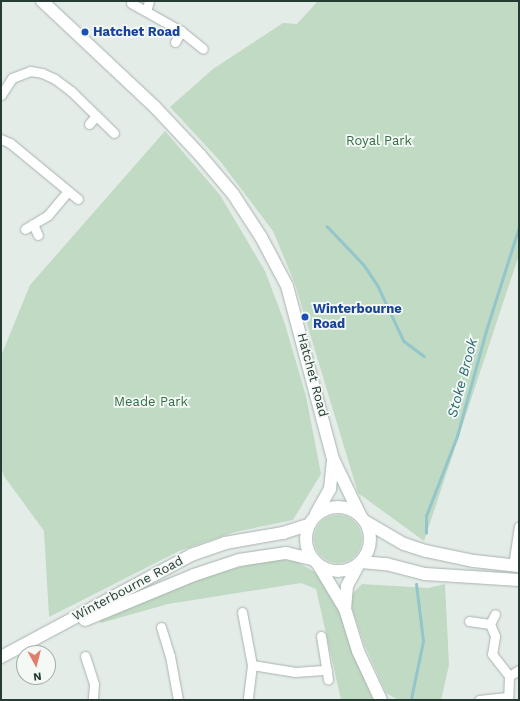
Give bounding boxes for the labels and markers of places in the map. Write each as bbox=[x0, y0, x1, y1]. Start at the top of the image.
place label: Hatchet Road bbox=[93, 24, 180, 40]
marker: Hatchet Road bbox=[80, 27, 90, 37]
place label: Winterbourne Road bbox=[313, 302, 402, 333]
marker: Winterbourne Road bbox=[300, 312, 310, 322]

